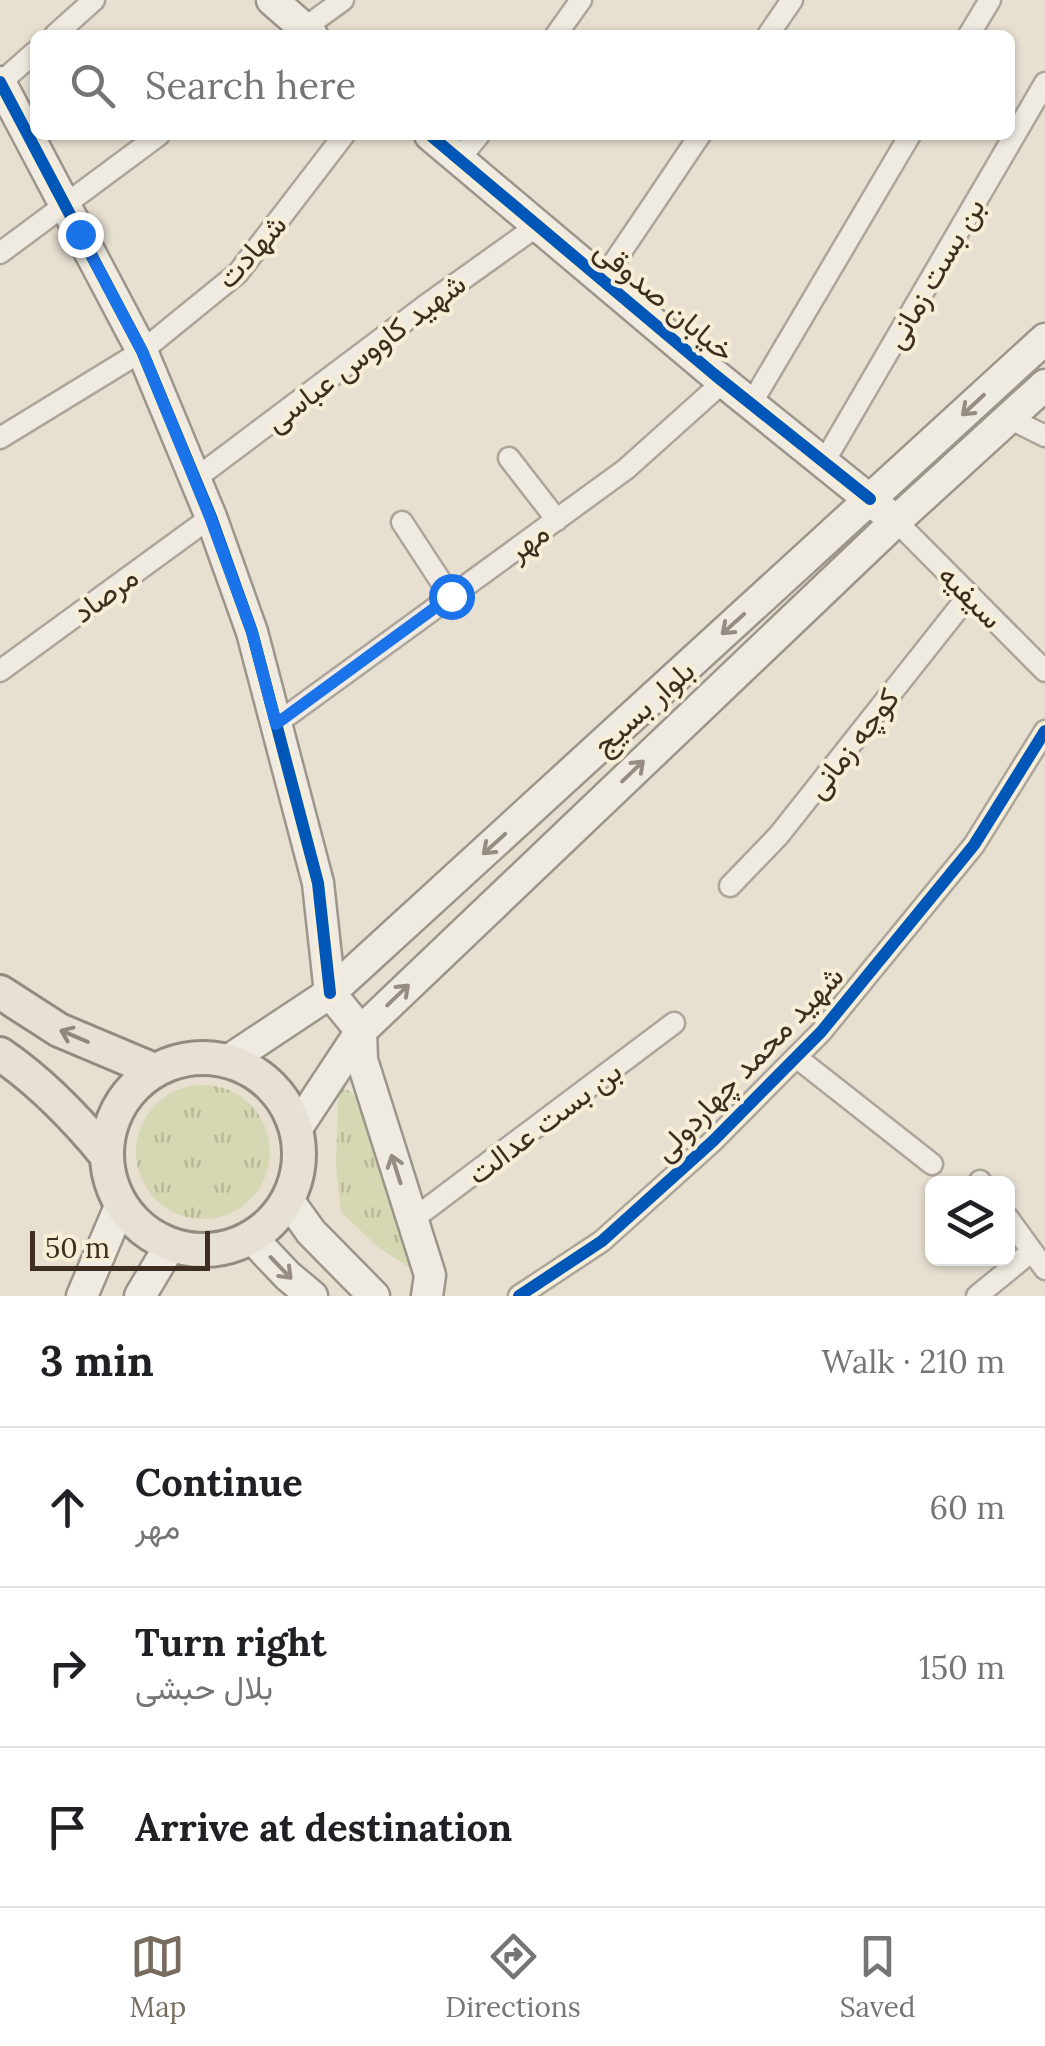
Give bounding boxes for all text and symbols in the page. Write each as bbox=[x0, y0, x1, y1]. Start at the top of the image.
search box bbox=[30, 30, 1015, 140]
icon: search bbox=[65, 58, 120, 113]
text: Search here bbox=[145, 61, 356, 109]
street label: بن بست زمانی bbox=[876, 191, 992, 355]
street label: شهادت bbox=[208, 206, 294, 296]
route end bbox=[58, 212, 104, 258]
street label: خیابان صدوقی bbox=[587, 230, 743, 370]
street label: شهید کاووس عباسی bbox=[257, 264, 473, 440]
one-way arrow bbox=[961, 393, 986, 416]
street label: مهر bbox=[499, 513, 556, 569]
street label: سیفیه bbox=[931, 556, 1011, 636]
street label: مرصاد bbox=[64, 557, 146, 631]
route start bbox=[429, 574, 475, 620]
one-way arrow bbox=[721, 613, 746, 636]
street label: بلوار بسیج bbox=[584, 651, 703, 764]
street label: کوچه زمانی bbox=[797, 680, 909, 807]
one-way arrow bbox=[621, 759, 645, 783]
one-way arrow bbox=[482, 832, 506, 856]
street label: شهید محمد چهاردولی bbox=[645, 957, 853, 1170]
one-way arrow bbox=[385, 984, 410, 1008]
one-way arrow bbox=[60, 1026, 90, 1044]
street label: بن بست عدالت bbox=[459, 1052, 629, 1192]
one-way arrow bbox=[386, 1153, 404, 1185]
map controls bbox=[925, 1176, 1015, 1266]
button: layers bbox=[925, 1176, 1015, 1266]
scale bar bbox=[30, 1226, 210, 1270]
text: 50 m bbox=[45, 1230, 110, 1266]
one-way arrow bbox=[268, 1255, 292, 1279]
text: 3 min bbox=[40, 1334, 154, 1388]
text: Walk · 210 m bbox=[821, 1341, 1005, 1382]
text: Continue bbox=[135, 1458, 303, 1506]
icon: ahead bbox=[40, 1480, 95, 1535]
text: 60 m bbox=[930, 1487, 1005, 1528]
text: مهر bbox=[135, 1507, 180, 1548]
text: Turn right bbox=[135, 1618, 326, 1666]
icon: right bbox=[40, 1640, 95, 1695]
text: 150 m bbox=[919, 1647, 1005, 1688]
text: بلال حبشی bbox=[135, 1667, 273, 1708]
icon: arrive bbox=[40, 1800, 95, 1855]
text: Arrive at destination bbox=[135, 1803, 512, 1851]
tab: Map bbox=[129, 1929, 186, 2025]
tab: Directions bbox=[445, 1929, 581, 2025]
tab: Saved bbox=[840, 1929, 916, 2025]

